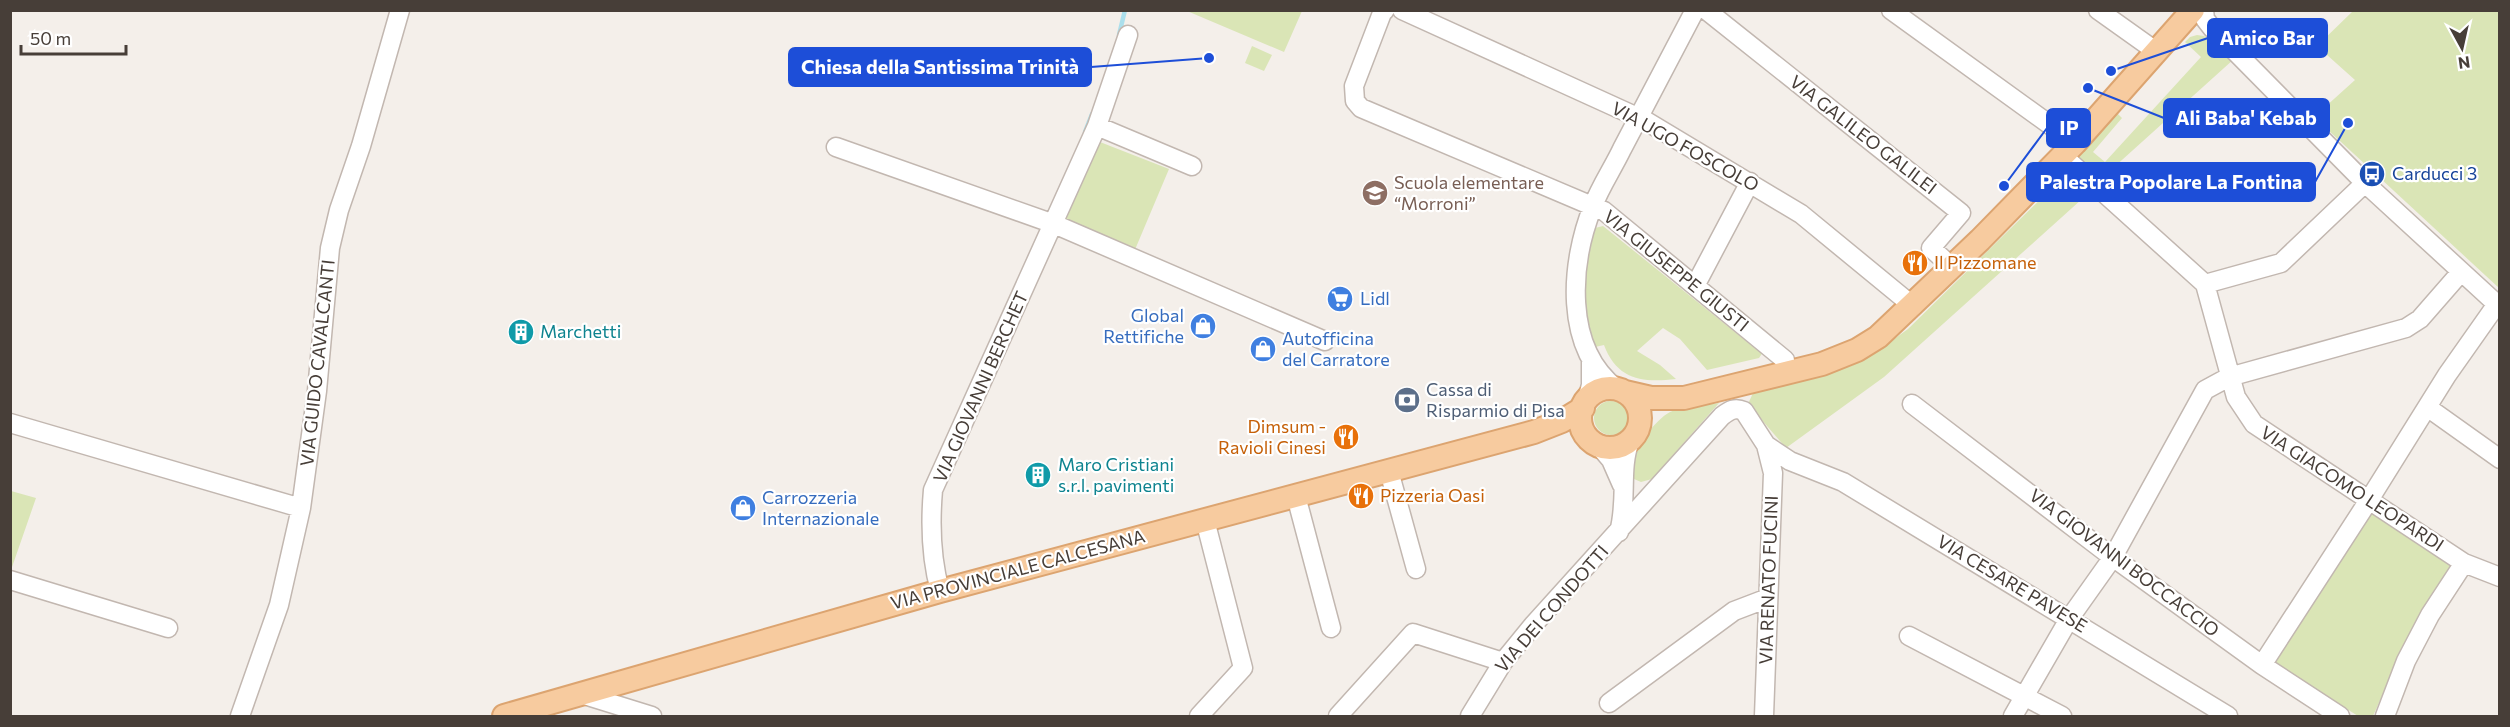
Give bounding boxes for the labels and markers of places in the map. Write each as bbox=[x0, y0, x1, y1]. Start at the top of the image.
callout: Amico Bar bbox=[2208, 19, 2327, 57]
callout: Chiesa della Santissima Trinità bbox=[789, 48, 1091, 86]
callout: Ali Baba' Kebab bbox=[2164, 99, 2329, 137]
callout: IP bbox=[2047, 109, 2090, 147]
bus stop icon: Carducci 3 bbox=[2357, 159, 2387, 189]
place label: Carducci 3 bbox=[2392, 162, 2477, 184]
callout: Palestra Popolare La Fontina bbox=[2027, 163, 2315, 201]
place label: Scuola elementare “Morroni” bbox=[1394, 171, 1544, 214]
school or university icon: Scuola elementare “Morroni” bbox=[1360, 178, 1390, 208]
restaurant icon: Il Pizzomane bbox=[1900, 248, 1930, 278]
place label: Il Pizzomane bbox=[1934, 251, 2037, 273]
supermarket icon: Lidl bbox=[1325, 284, 1355, 314]
place label: Lidl bbox=[1360, 287, 1390, 309]
place label: Global Rettifiche bbox=[1103, 304, 1184, 347]
shop icon: Global Rettifiche bbox=[1188, 311, 1218, 341]
building icon: Marchetti bbox=[506, 317, 536, 347]
place label: Marchetti bbox=[540, 320, 621, 342]
place label: Autofficina del Carratore bbox=[1282, 327, 1390, 370]
shop icon: Autofficina del Carratore bbox=[1248, 334, 1278, 364]
place label: Cassa di Risparmio di Pisa bbox=[1426, 378, 1565, 421]
bank icon: Cassa di Risparmio di Pisa bbox=[1392, 385, 1422, 415]
place label: Dimsum - Ravioli Cinesi bbox=[1218, 415, 1326, 458]
restaurant icon: Dimsum - Ravioli Cinesi bbox=[1331, 422, 1361, 452]
place label: Maro Cristiani s.r.l. pavimenti bbox=[1058, 453, 1174, 496]
building icon: Maro Cristiani s.r.l. pavimenti bbox=[1023, 460, 1053, 490]
restaurant icon: Pizzeria Oasi bbox=[1346, 481, 1376, 511]
place label: Pizzeria Oasi bbox=[1380, 484, 1485, 506]
place label: Carrozzeria Internazionale bbox=[762, 486, 879, 529]
shop icon: Carrozzeria Internazionale bbox=[728, 493, 758, 523]

